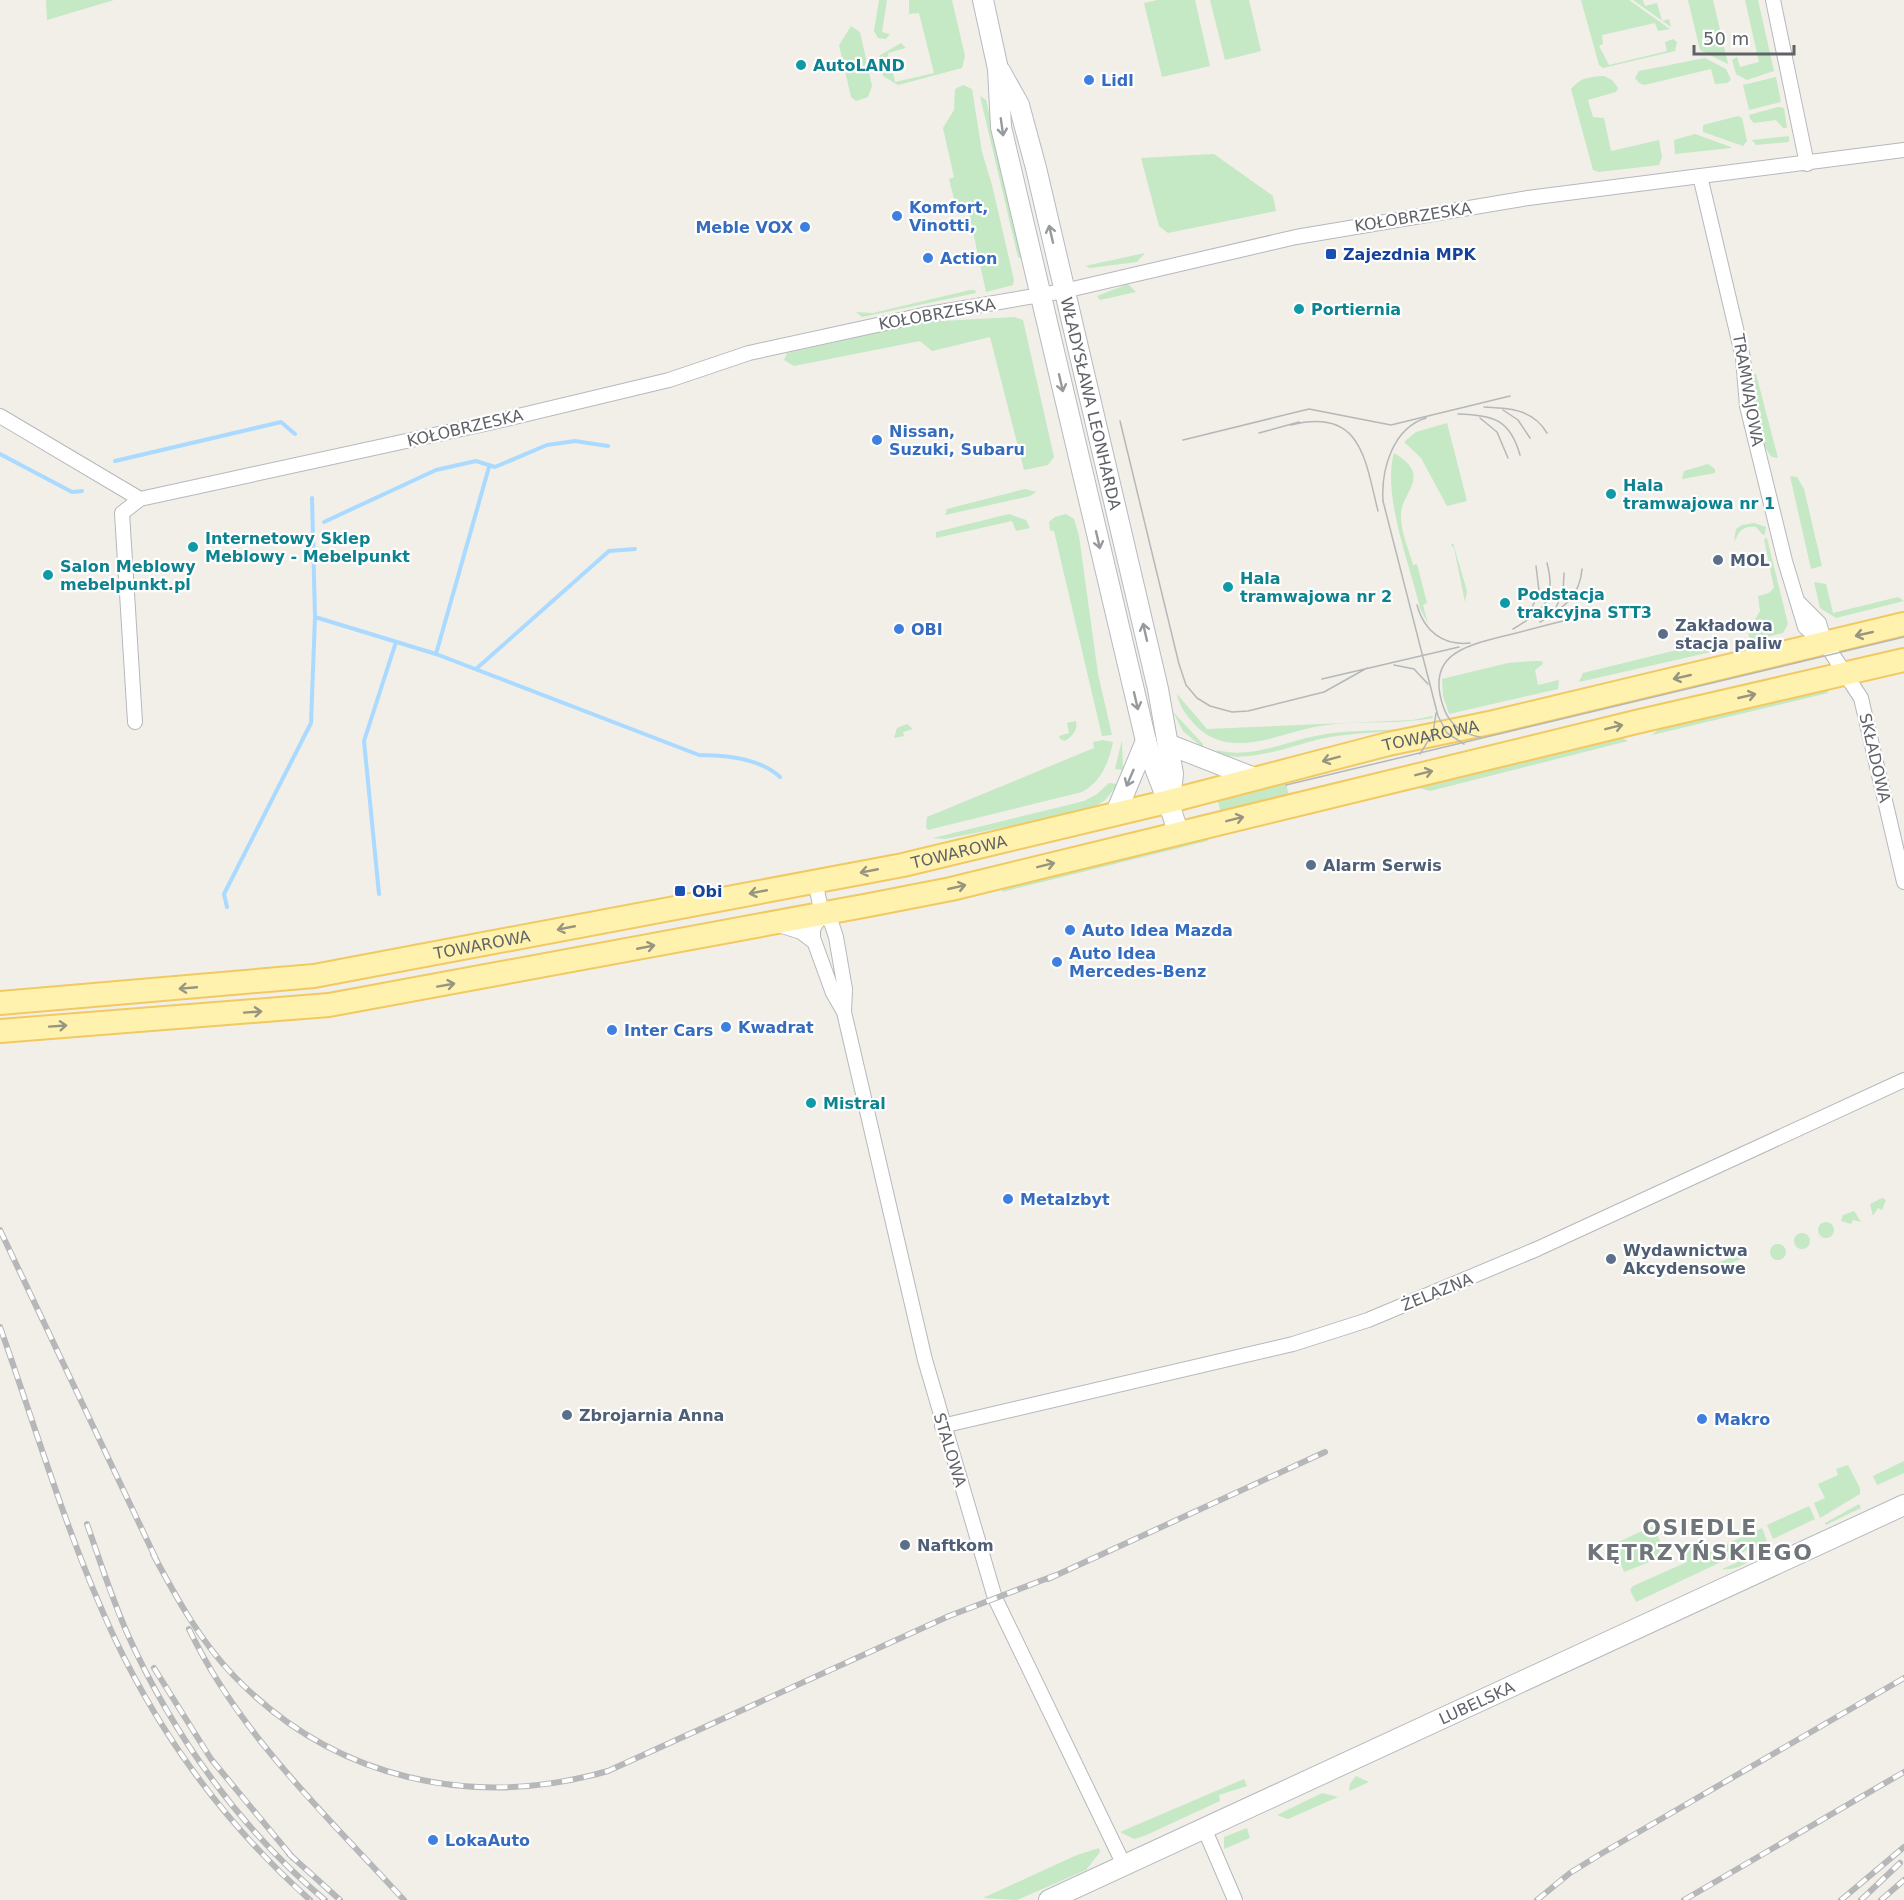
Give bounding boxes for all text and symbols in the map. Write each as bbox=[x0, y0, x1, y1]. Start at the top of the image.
scale bar bbox=[1694, 18, 1794, 56]
text: 50 m bbox=[1703, 28, 1749, 49]
place label: AutoLAND bbox=[813, 56, 905, 75]
marker: AutoLAND bbox=[794, 58, 808, 72]
place label: Lidl bbox=[1101, 71, 1134, 90]
marker: Lidl bbox=[1082, 73, 1096, 87]
one-way arrow bbox=[996, 116, 1007, 136]
place label: Komfort, Vinotti, bbox=[909, 198, 988, 235]
street label: KOŁOBRZESKA bbox=[1353, 198, 1473, 236]
marker: Komfort, Vinotti, bbox=[890, 209, 904, 223]
place label: Meble VOX bbox=[695, 218, 794, 237]
marker: Meble VOX bbox=[798, 220, 812, 234]
one-way arrow bbox=[1045, 225, 1056, 244]
place label: Zajezdnia MPK bbox=[1343, 245, 1476, 264]
marker: Zajezdnia MPK bbox=[1324, 247, 1338, 261]
place label: Action bbox=[940, 249, 997, 268]
marker: Action bbox=[921, 251, 935, 265]
street label: KOŁOBRZESKA bbox=[877, 294, 997, 334]
street label: WŁADYSŁAWA LEONHARDA bbox=[1057, 295, 1125, 512]
place label: Portiernia bbox=[1311, 300, 1401, 319]
marker: Portiernia bbox=[1292, 302, 1306, 316]
street label: TRAMWAJOWA bbox=[1729, 331, 1767, 448]
one-way arrow bbox=[1056, 373, 1068, 392]
street label: KOŁOBRZESKA bbox=[405, 405, 525, 451]
place label: Nissan, Suzuki, Subaru bbox=[889, 422, 1025, 459]
marker: Nissan, Suzuki, Subaru bbox=[870, 433, 884, 447]
place label: Hala tramwajowa nr 1 bbox=[1623, 476, 1775, 513]
marker: Hala tramwajowa nr 1 bbox=[1604, 487, 1618, 501]
place label: Internetowy Sklep Meblowy - Mebelpunkt bbox=[205, 529, 410, 566]
one-way arrow bbox=[1093, 530, 1105, 549]
marker: Internetowy Sklep Meblowy - Mebelpunkt bbox=[186, 540, 200, 554]
place label: MOL bbox=[1730, 551, 1770, 570]
marker: MOL bbox=[1711, 553, 1725, 567]
place label: Salon Meblowy mebelpunkt.pl bbox=[60, 557, 196, 594]
marker: Salon Meblowy mebelpunkt.pl bbox=[41, 568, 55, 582]
place label: Hala tramwajowa nr 2 bbox=[1240, 569, 1392, 606]
marker: Hala tramwajowa nr 2 bbox=[1221, 580, 1235, 594]
place label: Podstacja trakcyjna STT3 bbox=[1517, 585, 1652, 622]
marker: Podstacja trakcyjna STT3 bbox=[1498, 596, 1512, 610]
place label: Zakładowa stacja paliw bbox=[1675, 616, 1783, 653]
place label: OBI bbox=[911, 620, 943, 639]
marker: OBI bbox=[892, 622, 906, 636]
one-way arrow bbox=[1138, 623, 1150, 642]
marker: Zakładowa stacja paliw bbox=[1656, 627, 1670, 641]
one-way arrow bbox=[1855, 628, 1874, 640]
one-way arrow bbox=[1673, 672, 1692, 684]
one-way arrow bbox=[1737, 690, 1757, 701]
one-way arrow bbox=[1131, 692, 1143, 711]
street label: SKŁADOWA bbox=[1855, 711, 1895, 805]
street label: TOWAROWA bbox=[1379, 716, 1481, 755]
one-way arrow bbox=[1604, 721, 1623, 733]
one-way arrow bbox=[1322, 754, 1341, 765]
one-way arrow bbox=[1414, 766, 1433, 778]
one-way arrow bbox=[1124, 768, 1135, 786]
one-way arrow bbox=[1225, 812, 1244, 824]
street label: TOWAROWA bbox=[908, 831, 1009, 872]
place label: Alarm Serwis bbox=[1323, 856, 1442, 875]
marker: Alarm Serwis bbox=[1304, 858, 1318, 872]
one-way arrow bbox=[1037, 859, 1056, 871]
one-way arrow bbox=[860, 866, 879, 877]
one-way arrow bbox=[947, 881, 966, 892]
place label: Obi bbox=[692, 882, 723, 901]
marker: Obi bbox=[673, 884, 687, 898]
one-way arrow bbox=[749, 887, 768, 898]
place label: Auto Idea Mazda bbox=[1082, 921, 1233, 940]
one-way arrow bbox=[557, 923, 577, 934]
marker: Auto Idea Mazda bbox=[1063, 923, 1077, 937]
street label: TOWAROWA bbox=[431, 926, 532, 963]
one-way arrow bbox=[635, 941, 655, 952]
place label: Auto Idea Mercedes-Benz bbox=[1069, 944, 1206, 981]
marker: Auto Idea Mercedes-Benz bbox=[1050, 955, 1064, 969]
one-way arrow bbox=[436, 979, 455, 990]
one-way arrow bbox=[179, 983, 198, 994]
one-way arrow bbox=[242, 1006, 262, 1017]
place label: Kwadrat bbox=[738, 1018, 814, 1037]
one-way arrow bbox=[48, 1020, 68, 1031]
marker: Kwadrat bbox=[719, 1020, 733, 1034]
place label: Inter Cars bbox=[624, 1021, 713, 1040]
marker: Inter Cars bbox=[605, 1023, 619, 1037]
place label: Mistral bbox=[823, 1094, 886, 1113]
marker: Mistral bbox=[804, 1096, 818, 1110]
place label: Metalzbyt bbox=[1020, 1190, 1110, 1209]
marker: Metalzbyt bbox=[1001, 1192, 1015, 1206]
place label: Wydawnictwa Akcydensowe bbox=[1623, 1241, 1748, 1278]
marker: Wydawnictwa Akcydensowe bbox=[1604, 1252, 1618, 1266]
street label: ŻELAZNA bbox=[1399, 1269, 1475, 1315]
place label: Zbrojarnia Anna bbox=[579, 1406, 724, 1425]
marker: Zbrojarnia Anna bbox=[560, 1408, 574, 1422]
place label: Makro bbox=[1714, 1410, 1770, 1429]
street label: STALOWA bbox=[930, 1411, 970, 1489]
marker: Makro bbox=[1695, 1412, 1709, 1426]
district label: OSIEDLE KĘTRZYŃSKIEGO bbox=[1587, 1515, 1813, 1565]
place label: Naftkom bbox=[917, 1536, 994, 1555]
marker: Naftkom bbox=[898, 1538, 912, 1552]
street label: LUBELSKA bbox=[1436, 1677, 1517, 1728]
place label: LokaAuto bbox=[445, 1831, 530, 1850]
marker: LokaAuto bbox=[426, 1833, 440, 1847]

